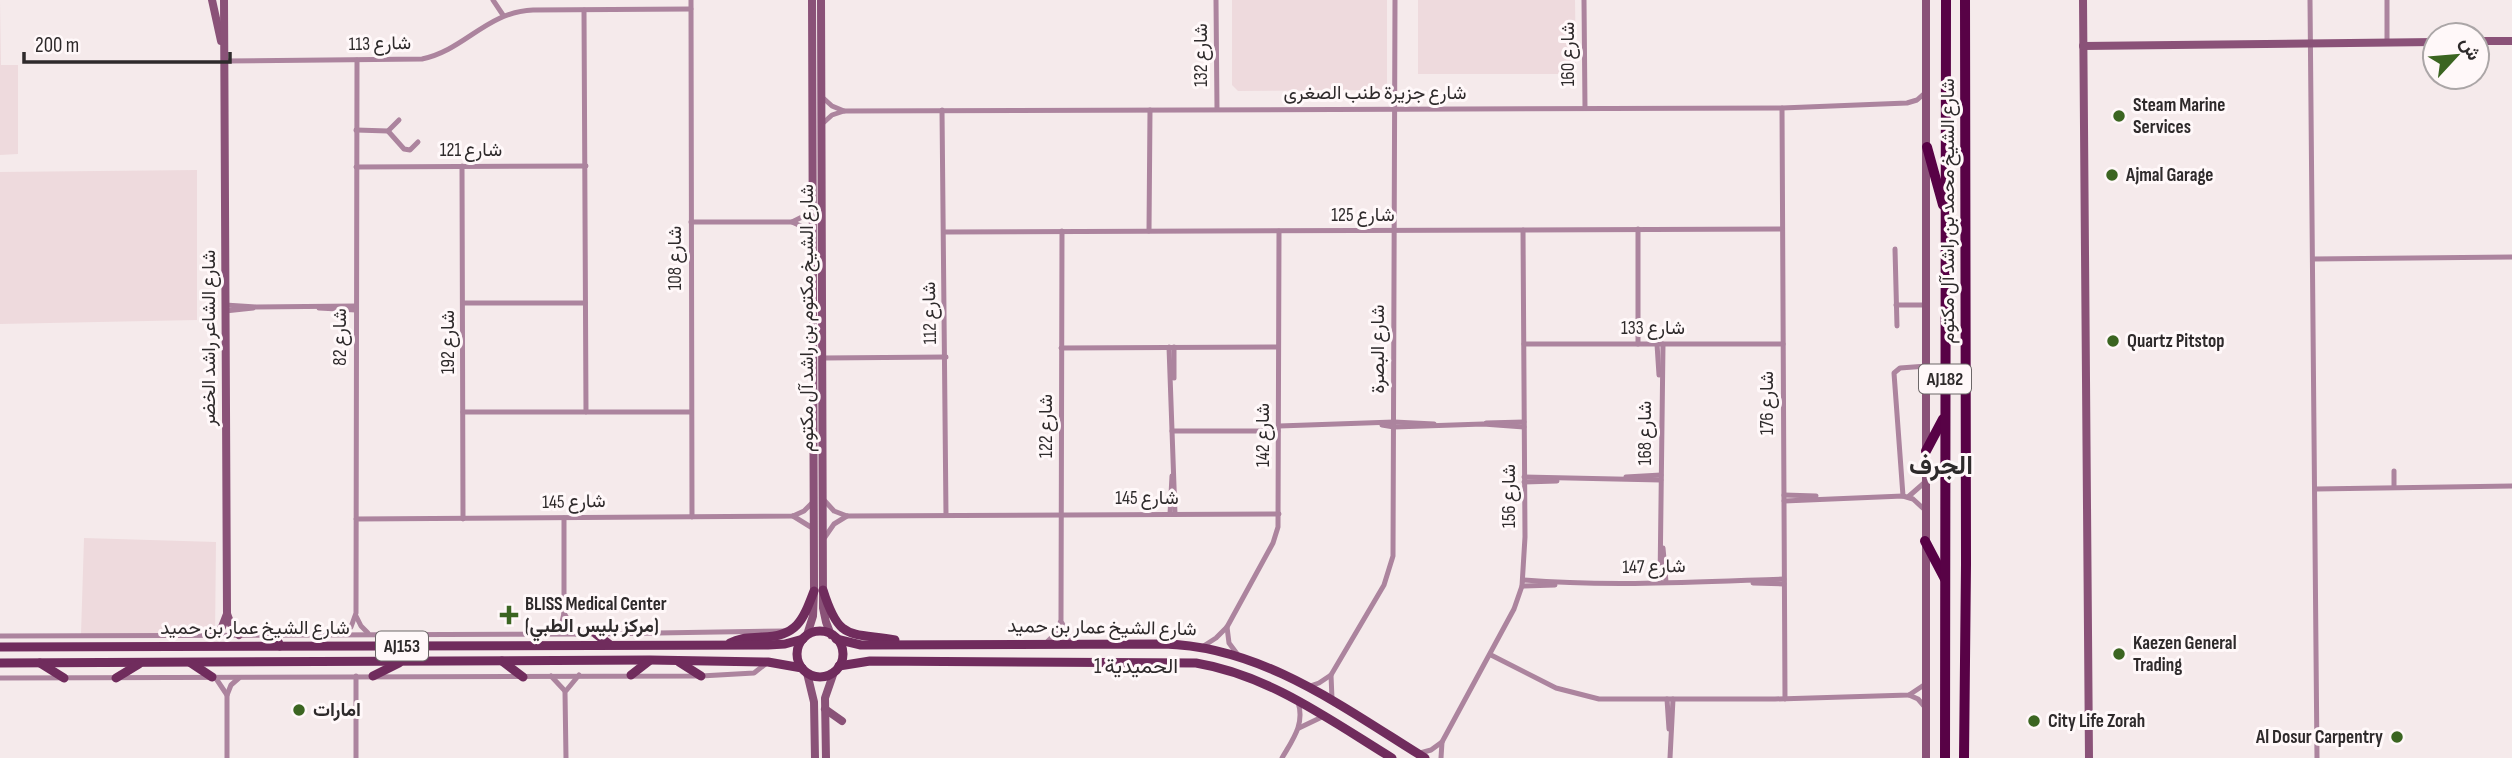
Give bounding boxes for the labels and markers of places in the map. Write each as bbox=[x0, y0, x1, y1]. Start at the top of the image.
place label: Steam Marine Services bbox=[2133, 94, 2225, 139]
marker: Steam Marine Services bbox=[2111, 108, 2127, 124]
place label: Ajmal Garage bbox=[2125, 164, 2213, 187]
marker: Ajmal Garage bbox=[2104, 167, 2120, 183]
place label: Quartz Pitstop bbox=[2127, 330, 2224, 353]
marker: Quartz Pitstop bbox=[2105, 333, 2121, 349]
place label: BLISS Medical Center (مركز بليس الطبي) bbox=[525, 593, 667, 642]
marker: BLISS Medical Center (مركز بليس الطبي) bbox=[499, 605, 519, 625]
place label: Kaezen General Trading bbox=[2133, 632, 2237, 677]
marker: Kaezen General Trading bbox=[2111, 646, 2127, 662]
place label: امارات bbox=[313, 699, 361, 722]
marker: امارات bbox=[291, 702, 307, 718]
place label: City Life Zorah bbox=[2048, 710, 2145, 733]
marker: City Life Zorah bbox=[2026, 713, 2042, 729]
place label: Al Dosur Carpentry bbox=[2255, 726, 2383, 749]
marker: Al Dosur Carpentry bbox=[2389, 729, 2405, 745]

